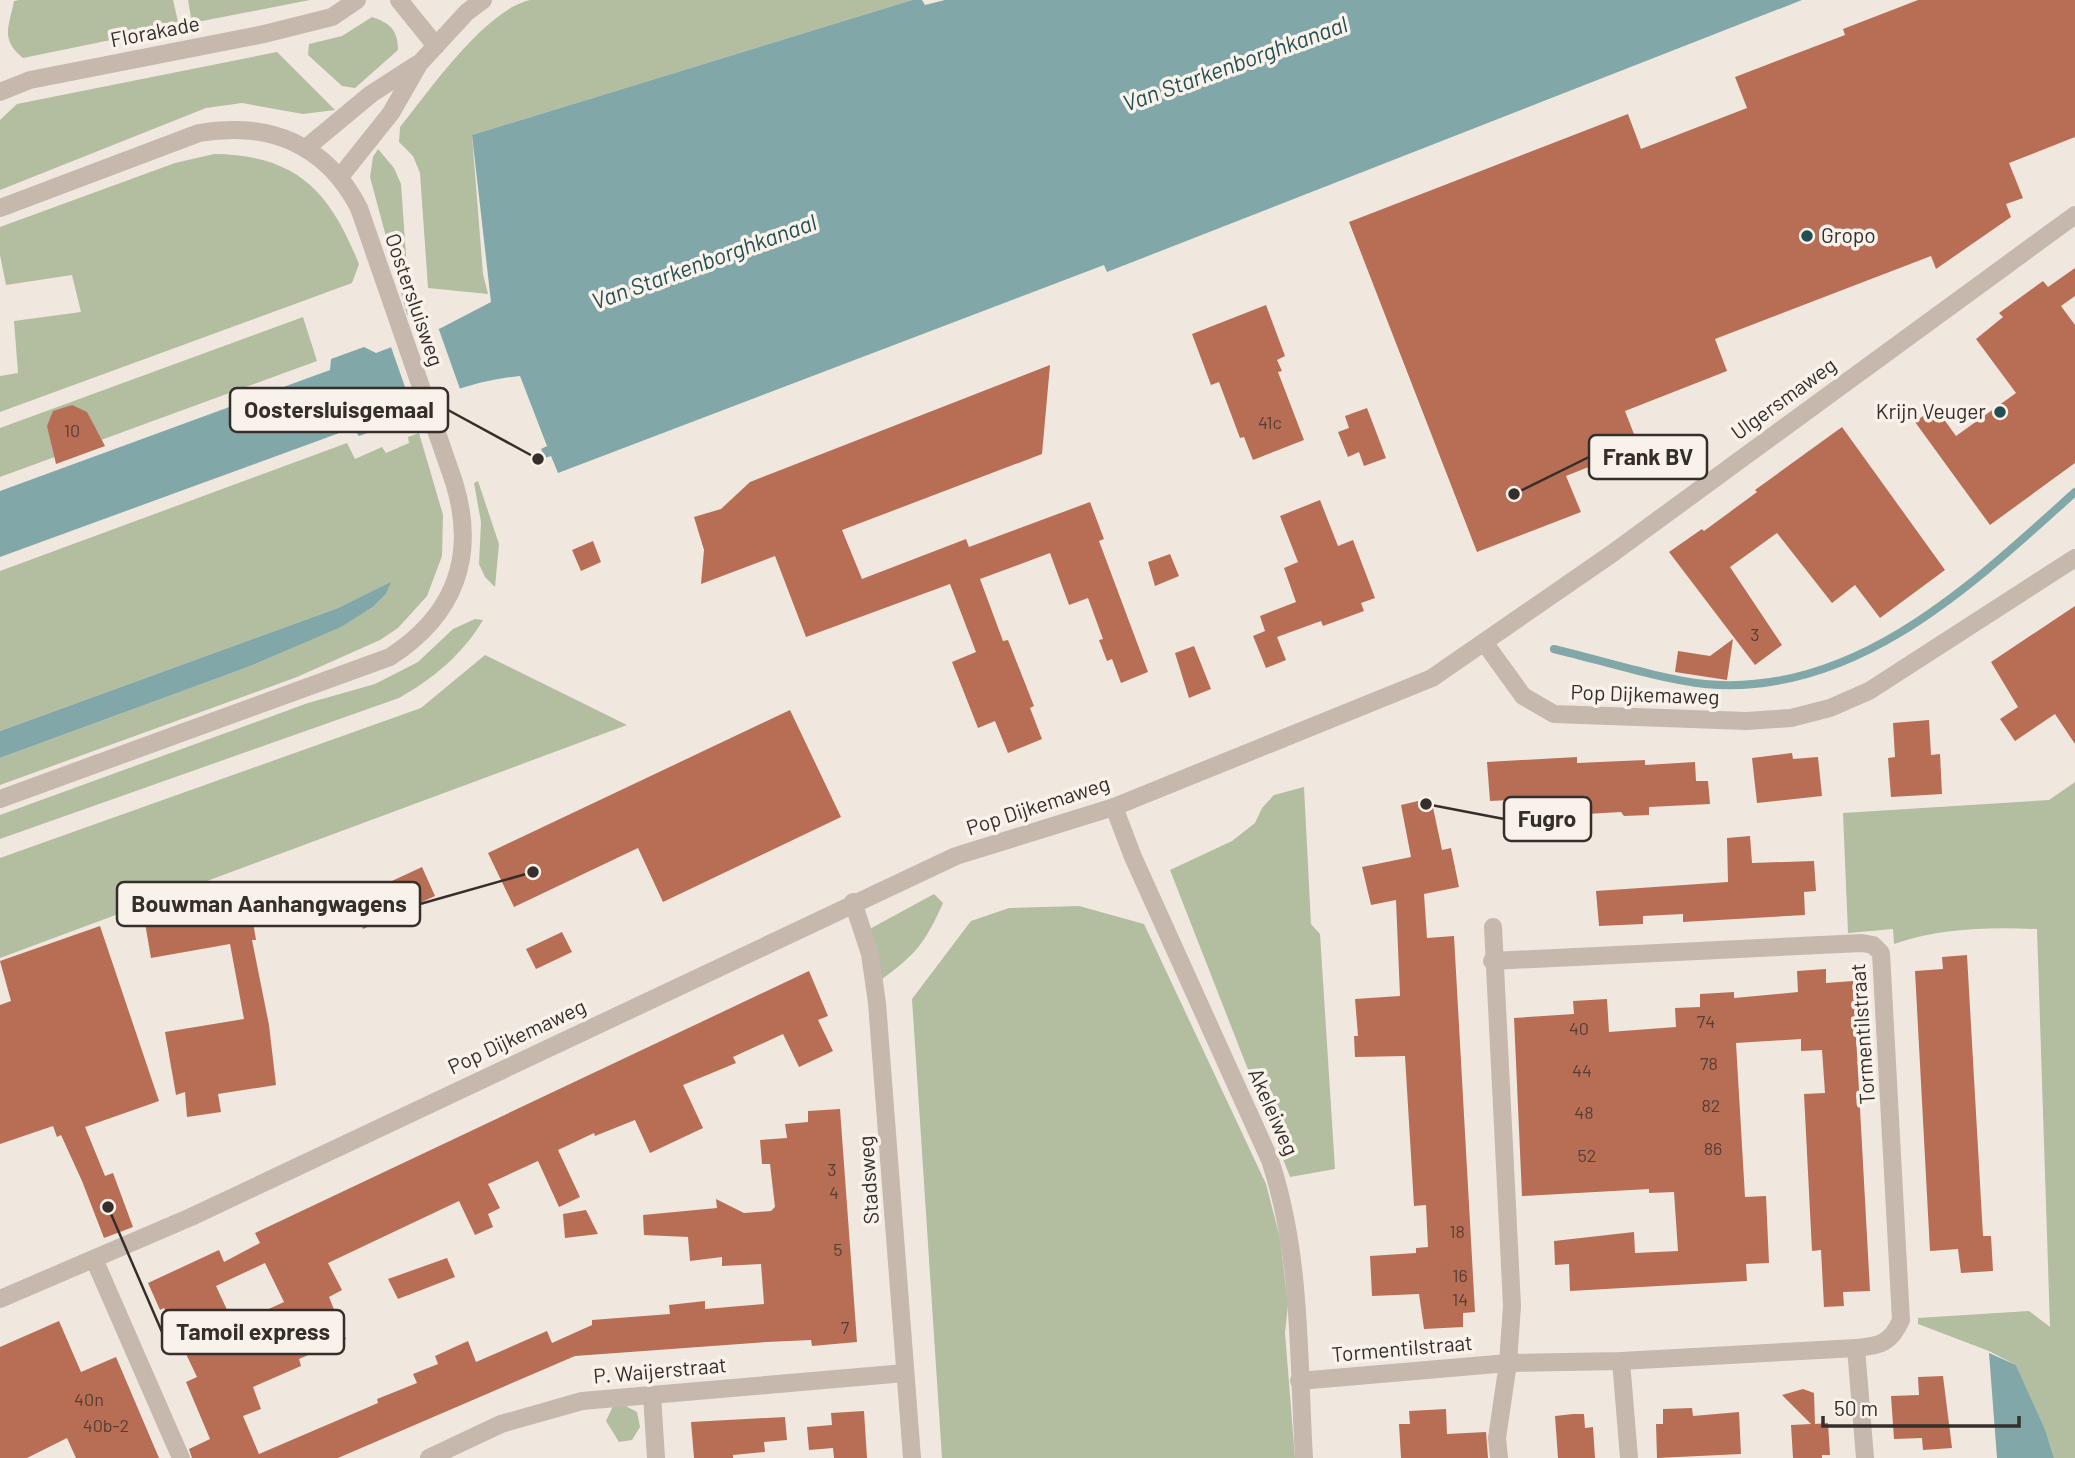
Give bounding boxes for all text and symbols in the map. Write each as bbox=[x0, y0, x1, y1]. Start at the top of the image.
water label: Van Starkenborghkanaal bbox=[1118, 9, 1351, 117]
street label: Florakade bbox=[108, 10, 201, 51]
water label: Van Starkenborghkanaal bbox=[587, 207, 820, 315]
place label: Gropo bbox=[1821, 222, 1876, 247]
marker: Gropo bbox=[1799, 228, 1815, 244]
street label: Oostersluisweg bbox=[381, 230, 450, 369]
street label: Ulgersmaweg bbox=[1726, 351, 1841, 444]
callout: Oostersluisgemaal bbox=[230, 388, 448, 432]
text: Oostersluisgemaal bbox=[244, 395, 434, 423]
place label: Krijn Veuger bbox=[1876, 398, 1986, 423]
marker: Krijn Veuger bbox=[1992, 404, 2008, 420]
house number: 41c bbox=[1258, 411, 1282, 433]
house number: 10 bbox=[64, 419, 80, 441]
callout: Frank BV bbox=[1589, 435, 1707, 479]
text: Frank BV bbox=[1603, 442, 1693, 470]
house number: 3 bbox=[1750, 623, 1760, 645]
street label: Pop Dijkemaweg bbox=[1570, 678, 1720, 709]
street label: Pop Dijkemaweg bbox=[963, 770, 1112, 840]
callout: Fugro bbox=[1504, 797, 1591, 841]
text: Fugro bbox=[1518, 804, 1576, 832]
callout: Bouwman Aanhangwagens bbox=[117, 882, 420, 926]
text: Bouwman Aanhangwagens bbox=[131, 889, 407, 917]
street label: Tormentilstraat bbox=[1844, 963, 1879, 1106]
street label: Pop Dijkemaweg bbox=[443, 993, 589, 1079]
house number: 74 bbox=[1697, 1010, 1715, 1032]
house number: 40 bbox=[1569, 1017, 1589, 1039]
house number: 78 bbox=[1700, 1052, 1718, 1074]
house number: 44 bbox=[1572, 1059, 1592, 1081]
street label: Akeleiweg bbox=[1244, 1064, 1305, 1159]
house number: 82 bbox=[1701, 1094, 1721, 1116]
house number: 48 bbox=[1574, 1101, 1594, 1123]
street label: Stadsweg bbox=[852, 1135, 883, 1225]
house number: 86 bbox=[1704, 1137, 1722, 1159]
house number: 52 bbox=[1578, 1144, 1596, 1166]
house number: 3 bbox=[827, 1158, 837, 1180]
house number: 4 bbox=[829, 1181, 839, 1203]
house number: 18 bbox=[1449, 1220, 1465, 1242]
house number: 5 bbox=[833, 1238, 843, 1260]
house number: 16 bbox=[1452, 1264, 1468, 1286]
house number: 14 bbox=[1452, 1288, 1468, 1310]
callout: Tamoil express bbox=[162, 1310, 344, 1354]
house number: 7 bbox=[841, 1316, 850, 1338]
text: Tamoil express bbox=[176, 1317, 330, 1345]
street label: Tormentilstraat bbox=[1330, 1329, 1473, 1366]
street label: P. Waijerstraat bbox=[592, 1351, 727, 1388]
scale bar bbox=[1823, 1384, 2019, 1428]
house number: 40n bbox=[74, 1388, 104, 1410]
text: 50 m bbox=[1834, 1395, 1878, 1420]
house number: 40b-2 bbox=[83, 1414, 129, 1436]

